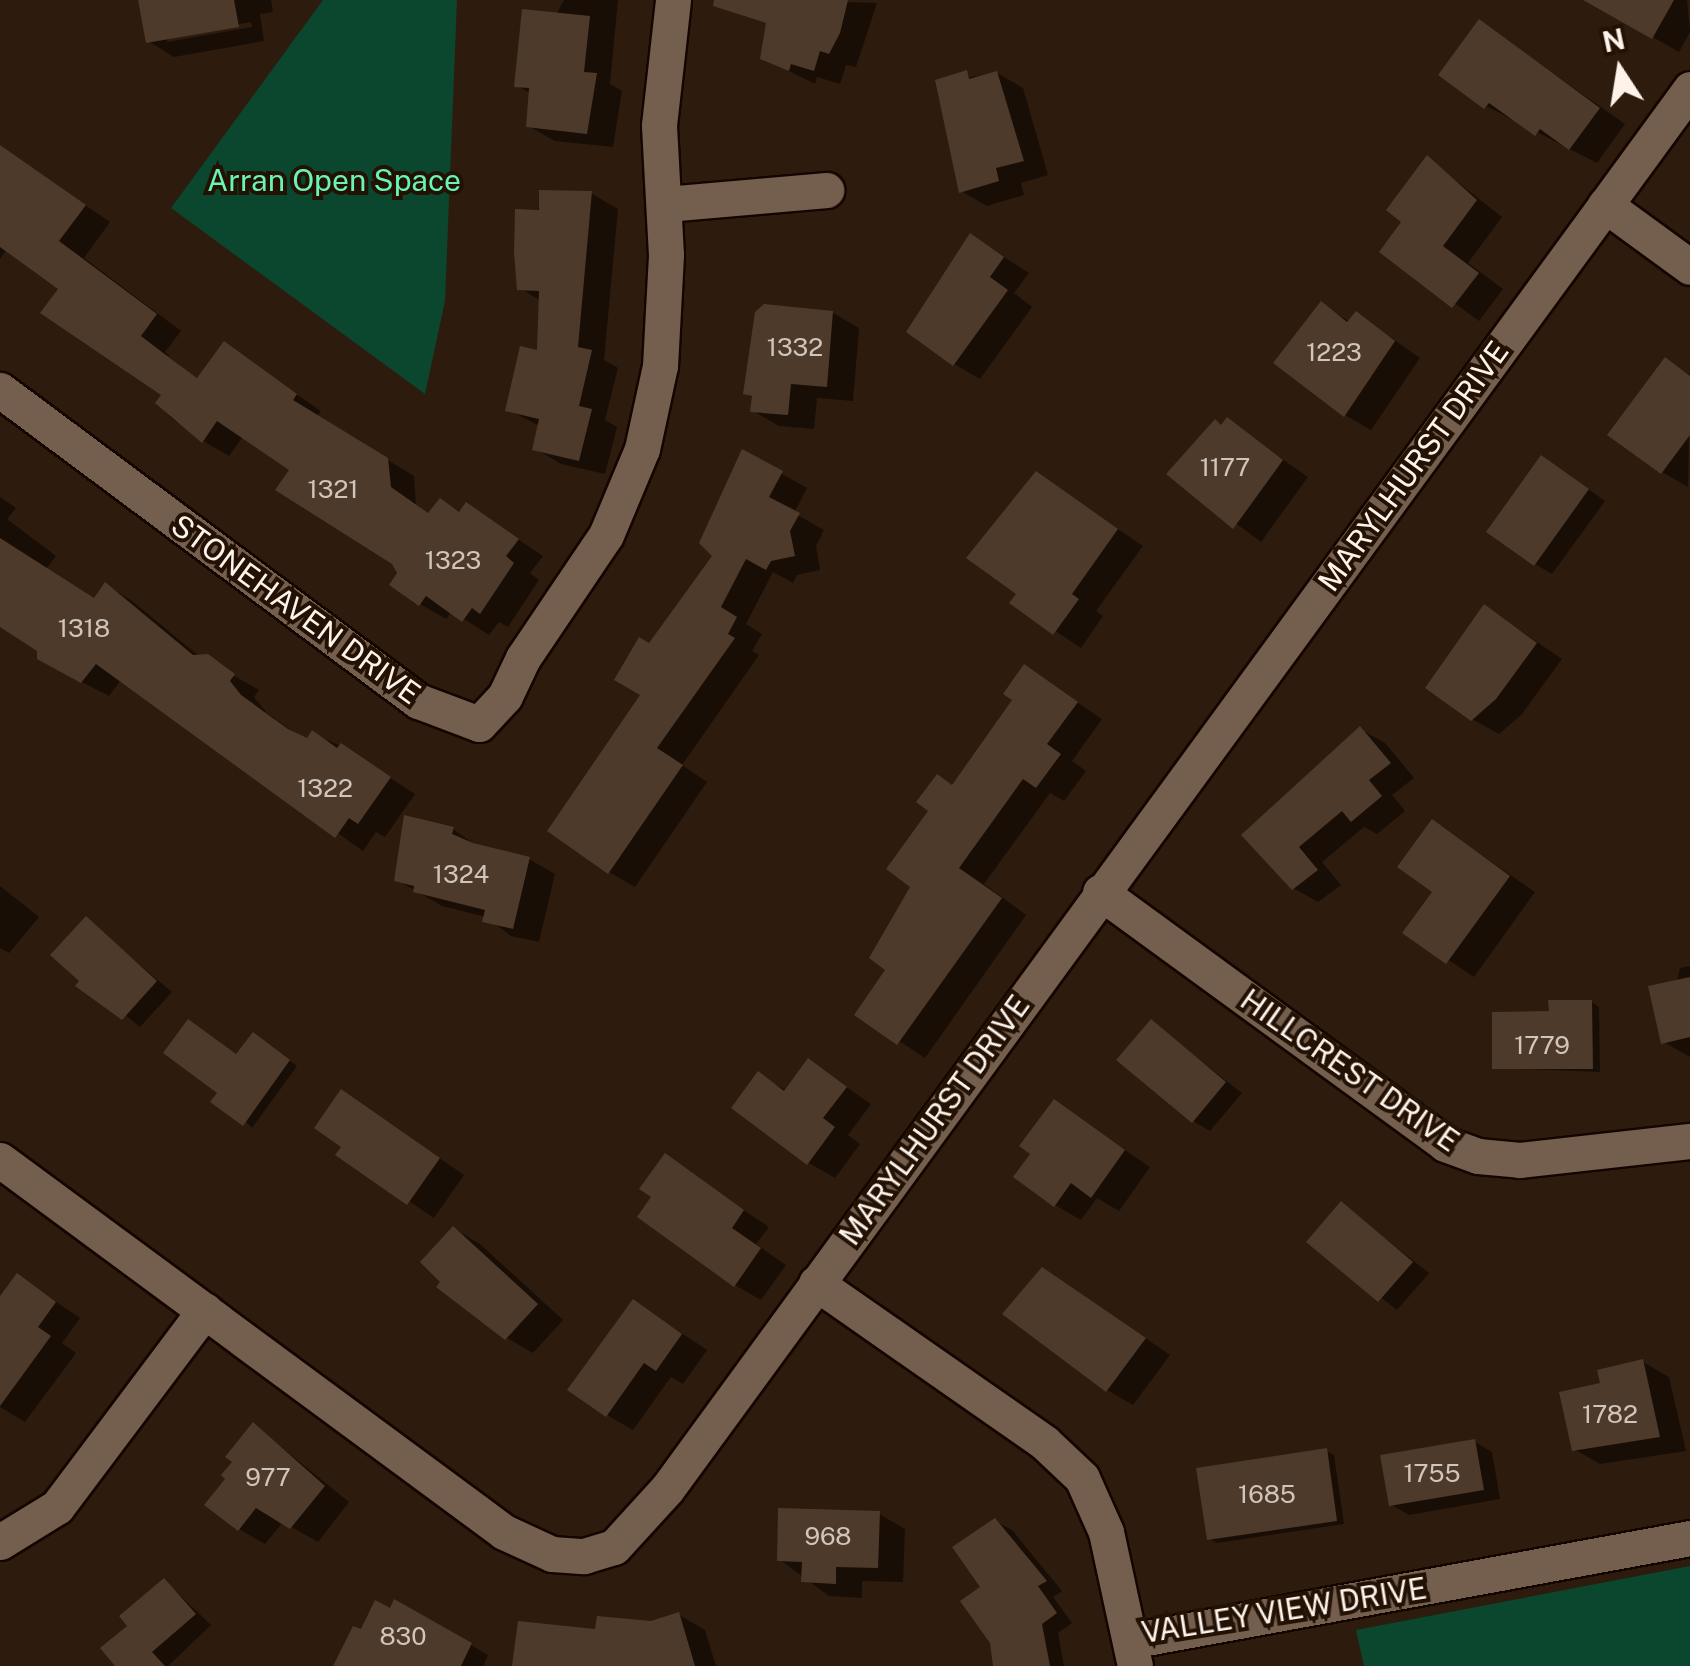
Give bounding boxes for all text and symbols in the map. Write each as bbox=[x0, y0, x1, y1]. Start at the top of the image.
north arrow bbox=[1570, 20, 1670, 120]
text: N bbox=[1600, 22, 1628, 59]
park label: Arran Open Space bbox=[207, 162, 461, 198]
house number: 1332 bbox=[767, 332, 823, 362]
street label: MARYLHURST DRIVE bbox=[1310, 334, 1516, 598]
house number: 1223 bbox=[1306, 337, 1362, 367]
house number: 1177 bbox=[1200, 452, 1250, 482]
house number: 1321 bbox=[308, 474, 358, 504]
street label: STONEHAVEN DRIVE bbox=[165, 507, 427, 711]
house number: 1323 bbox=[425, 545, 481, 575]
house number: 1318 bbox=[58, 613, 110, 643]
house number: 1322 bbox=[297, 773, 353, 803]
house number: 1324 bbox=[433, 859, 489, 889]
street label: HILLCREST DRIVE bbox=[1234, 981, 1466, 1159]
street label: MARYLHURST DRIVE bbox=[831, 988, 1037, 1252]
house number: 1779 bbox=[1514, 1030, 1570, 1060]
house number: 1782 bbox=[1582, 1399, 1638, 1429]
house number: 1755 bbox=[1403, 1458, 1461, 1488]
house number: 977 bbox=[245, 1462, 291, 1492]
house number: 1685 bbox=[1238, 1479, 1296, 1509]
house number: 968 bbox=[804, 1521, 852, 1551]
street label: VALLEY VIEW DRIVE bbox=[1138, 1570, 1430, 1650]
house number: 830 bbox=[380, 1621, 426, 1651]

